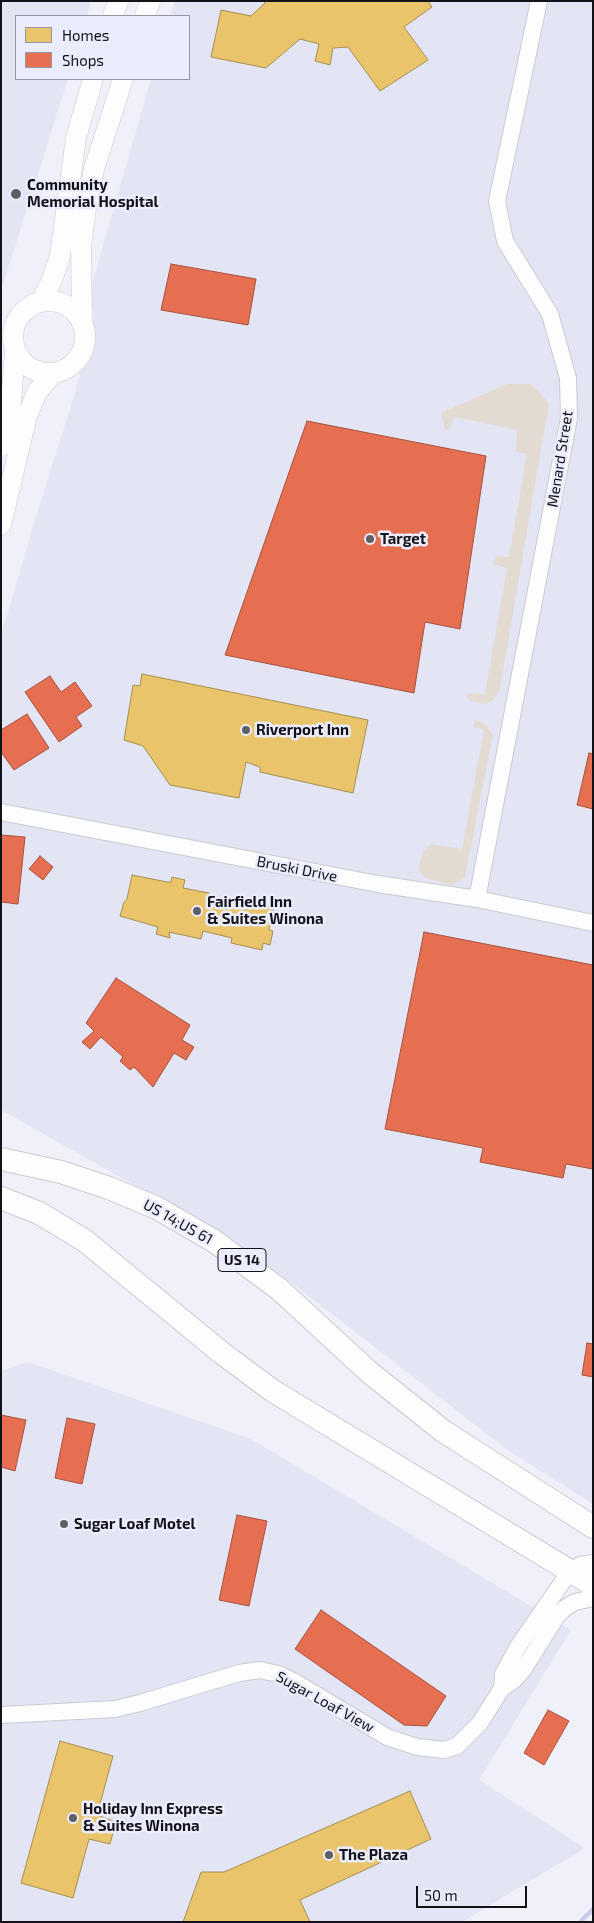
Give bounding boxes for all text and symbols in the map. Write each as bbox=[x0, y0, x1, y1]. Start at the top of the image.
legend bbox=[15, 15, 190, 80]
text: Homes bbox=[62, 26, 109, 44]
text: Shops bbox=[62, 51, 104, 69]
place label: Community Memorial Hospital bbox=[27, 176, 158, 211]
marker: Community Memorial Hospital bbox=[9, 187, 23, 201]
street label: Menard Street bbox=[543, 409, 577, 509]
place label: Target bbox=[380, 530, 426, 548]
marker: Target bbox=[364, 533, 376, 545]
place label: Riverport Inn bbox=[256, 721, 349, 739]
marker: Riverport Inn bbox=[240, 724, 252, 736]
street label: Bruski Drive bbox=[255, 852, 339, 886]
place label: Fairfield Inn & Suites Winona bbox=[207, 893, 324, 928]
marker: Fairfield Inn & Suites Winona bbox=[191, 905, 203, 917]
street label: US 14;US 61 bbox=[140, 1196, 216, 1248]
road number: US 14 bbox=[218, 1248, 266, 1272]
place label: Sugar Loaf Motel bbox=[74, 1515, 195, 1533]
marker: Sugar Loaf Motel bbox=[58, 1518, 70, 1530]
street label: Sugar Loaf View bbox=[273, 1668, 377, 1736]
place label: Holiday Inn Express & Suites Winona bbox=[83, 1800, 223, 1835]
marker: Holiday Inn Express & Suites Winona bbox=[67, 1812, 79, 1824]
place label: The Plaza bbox=[339, 1846, 408, 1864]
marker: The Plaza bbox=[323, 1849, 335, 1861]
scale bar bbox=[419, 1876, 530, 1908]
text: 50 m bbox=[424, 1886, 458, 1904]

